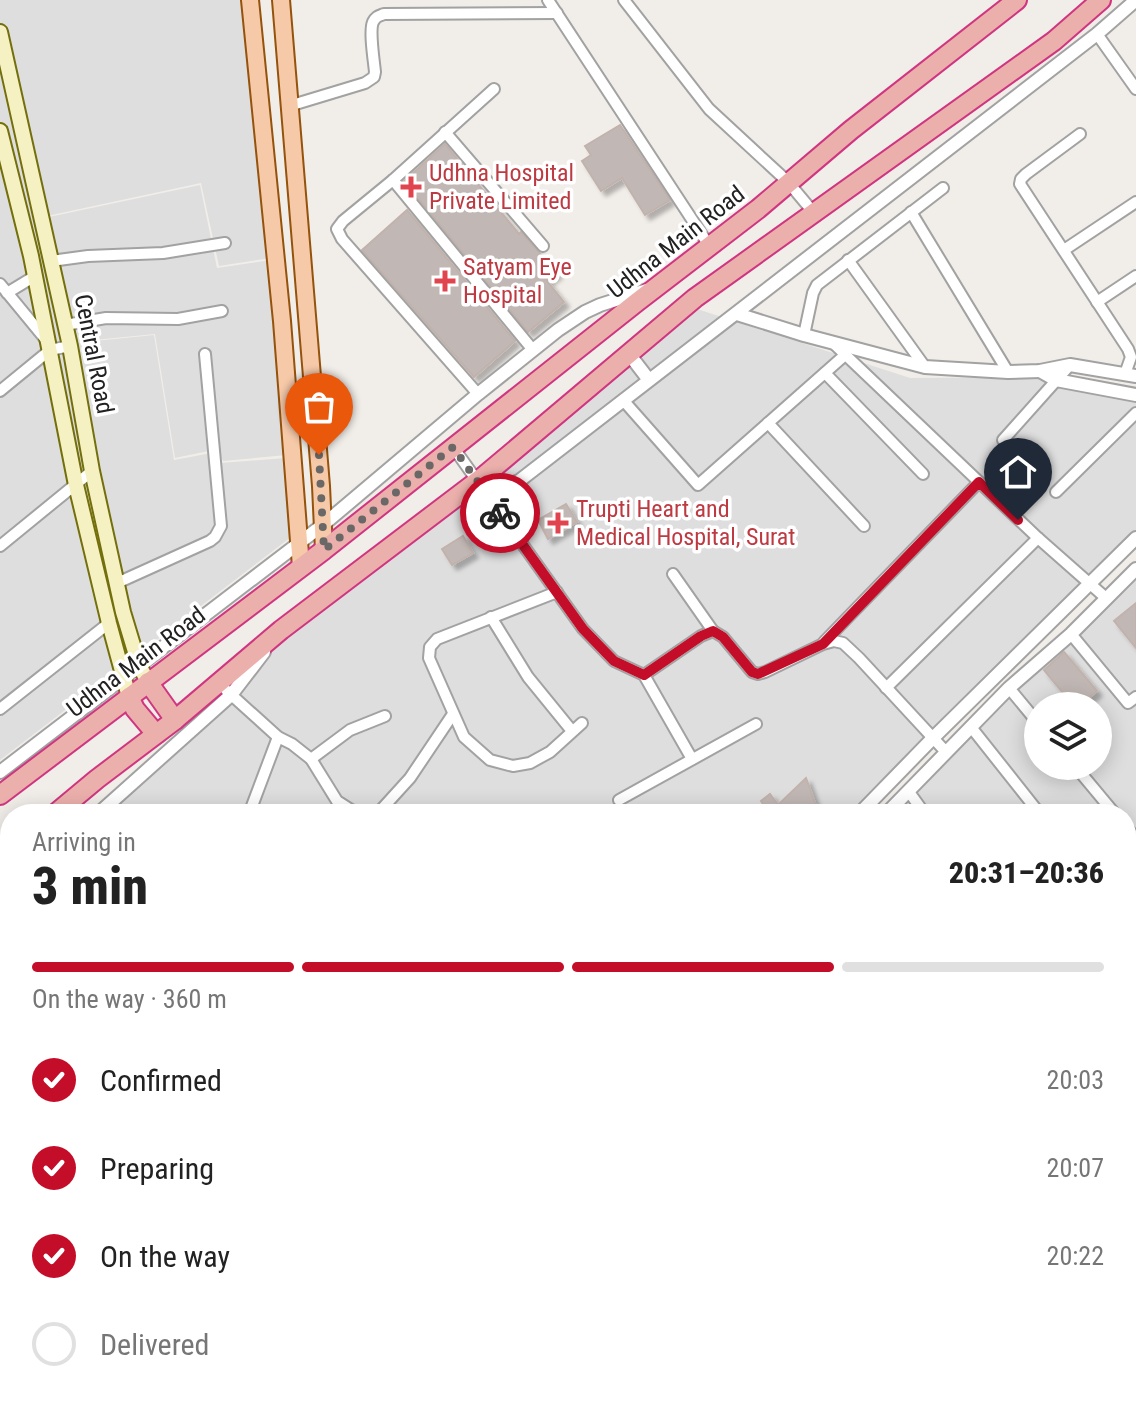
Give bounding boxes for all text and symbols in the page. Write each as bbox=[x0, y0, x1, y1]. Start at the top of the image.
place label: Udhna Hospital Private Limited bbox=[429, 159, 574, 215]
marker: Udhna Hospital Private Limited bbox=[400, 176, 422, 198]
street label: Udhna Main Road bbox=[602, 180, 750, 304]
place label: Satyam Eye Hospital bbox=[463, 253, 572, 309]
marker: Satyam Eye Hospital bbox=[434, 270, 456, 292]
street label: Central Road bbox=[69, 292, 119, 416]
pin bbox=[285, 373, 353, 455]
icon: bag bbox=[297, 385, 341, 429]
pin bbox=[984, 438, 1052, 520]
icon: home bbox=[996, 450, 1040, 494]
courier bbox=[460, 473, 540, 553]
icon: bike bbox=[478, 491, 522, 535]
place label: Trupti Heart and Medical Hospital, Surat bbox=[576, 495, 795, 551]
marker: Trupti Heart and Medical Hospital, Surat bbox=[547, 512, 569, 534]
street label: Udhna Main Road bbox=[61, 601, 211, 723]
map controls bbox=[1024, 692, 1112, 780]
button: layers bbox=[1024, 692, 1112, 780]
text: Arriving in bbox=[32, 827, 136, 857]
text: 20:31–20:36 bbox=[949, 855, 1104, 890]
text: 3 min bbox=[32, 856, 148, 917]
text: On the way · 360 m bbox=[32, 984, 227, 1014]
icon: check bbox=[32, 1058, 76, 1102]
text: Confirmed bbox=[100, 1063, 222, 1098]
text: 20:03 bbox=[1047, 1065, 1104, 1095]
icon: check bbox=[32, 1146, 76, 1190]
text: Preparing bbox=[100, 1151, 214, 1186]
text: 20:07 bbox=[1047, 1153, 1104, 1183]
icon: check bbox=[32, 1234, 76, 1278]
text: On the way bbox=[100, 1239, 230, 1274]
text: 20:22 bbox=[1047, 1241, 1104, 1271]
text: Delivered bbox=[100, 1327, 209, 1362]

